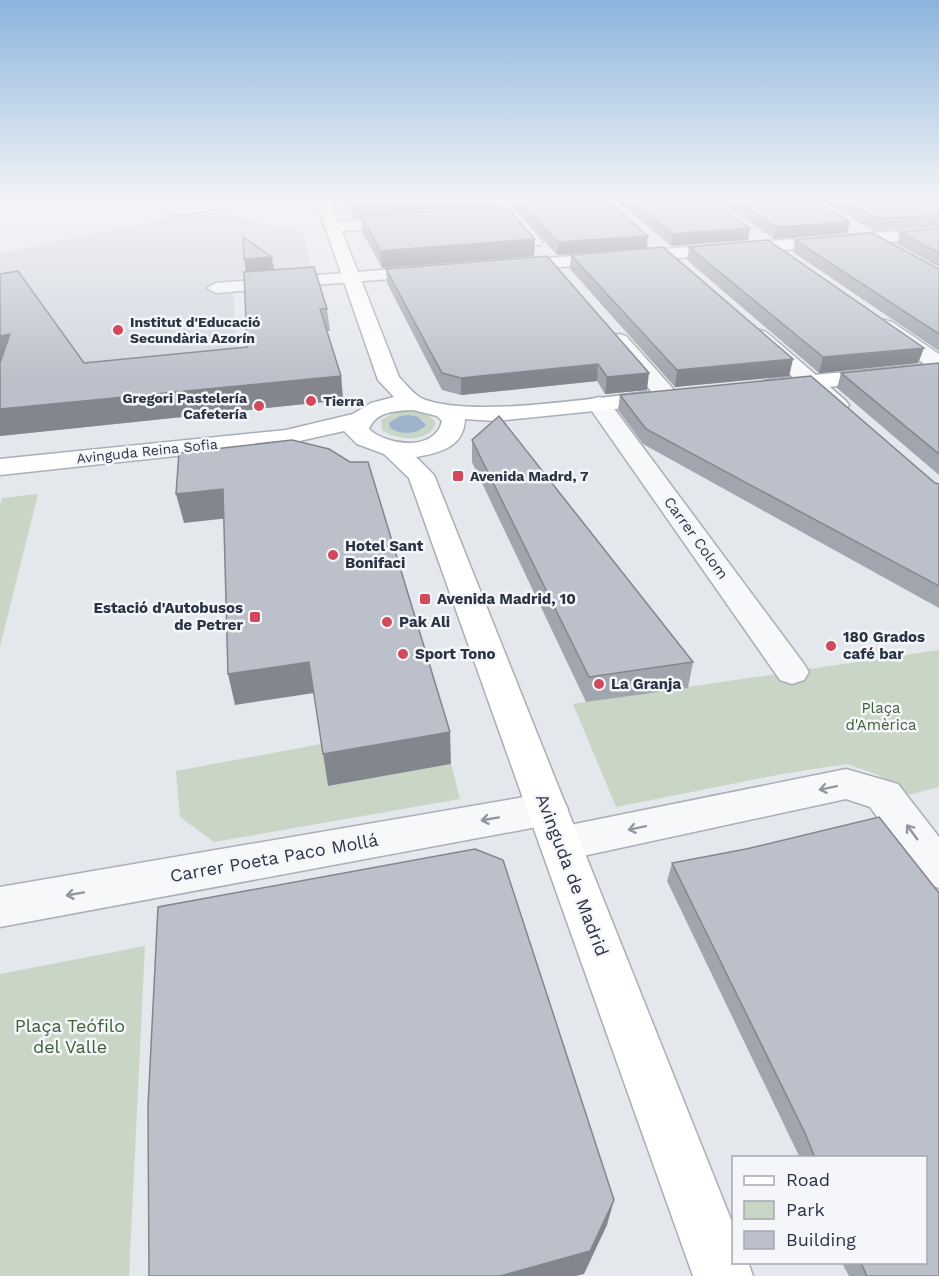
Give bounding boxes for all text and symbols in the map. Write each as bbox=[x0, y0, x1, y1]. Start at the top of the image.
place label: Institut d'Educació Secundària Azorín bbox=[130, 314, 261, 346]
marker: Institut d'Educació Secundària Azorín bbox=[111, 323, 125, 337]
place label: Gregori Pastelería Cafetería bbox=[122, 390, 248, 422]
place label: Tierra bbox=[323, 393, 365, 409]
marker: Tierra bbox=[304, 394, 318, 408]
marker: Gregori Pastelería Cafetería bbox=[252, 399, 266, 413]
street label: Avinguda Reina Sofia bbox=[76, 436, 219, 466]
place label: Avenida Madrd, 7 bbox=[470, 468, 589, 484]
marker: Avenida Madrd, 7 bbox=[451, 469, 465, 483]
street label: Carrer Colom bbox=[660, 493, 732, 583]
place label: Hotel Sant Bonifaci bbox=[345, 537, 424, 572]
marker: Hotel Sant Bonifaci bbox=[326, 548, 340, 562]
place label: Avenida Madrid, 10 bbox=[437, 590, 576, 608]
marker: Avenida Madrid, 10 bbox=[418, 592, 432, 606]
place label: Estació d'Autobusos de Petrer bbox=[93, 599, 244, 634]
marker: Estació d'Autobusos de Petrer bbox=[248, 610, 262, 624]
place label: Pak Ali bbox=[399, 613, 450, 631]
marker: Pak Ali bbox=[380, 615, 394, 629]
place label: 180 Grados café bar bbox=[843, 628, 925, 663]
marker: 180 Grados café bar bbox=[824, 639, 838, 653]
place label: Sport Tono bbox=[415, 645, 496, 663]
marker: Sport Tono bbox=[396, 647, 410, 661]
place label: La Granja bbox=[611, 675, 681, 693]
marker: La Granja bbox=[592, 677, 606, 691]
park label: Plaça d'Amèrica bbox=[845, 699, 917, 734]
one-way arrow bbox=[818, 782, 837, 794]
street label: Avinguda de Madrid bbox=[532, 791, 613, 959]
one-way arrow bbox=[481, 814, 500, 825]
one-way arrow bbox=[628, 823, 647, 834]
one-way arrow bbox=[905, 825, 918, 841]
street label: Carrer Poeta Paco Mollá bbox=[168, 829, 380, 886]
one-way arrow bbox=[66, 888, 86, 899]
park label: Plaça Teófilo del Valle bbox=[15, 1015, 125, 1057]
legend bbox=[732, 1156, 927, 1264]
text: Road bbox=[786, 1169, 830, 1190]
text: Park bbox=[786, 1199, 825, 1220]
text: Building bbox=[786, 1229, 856, 1250]

